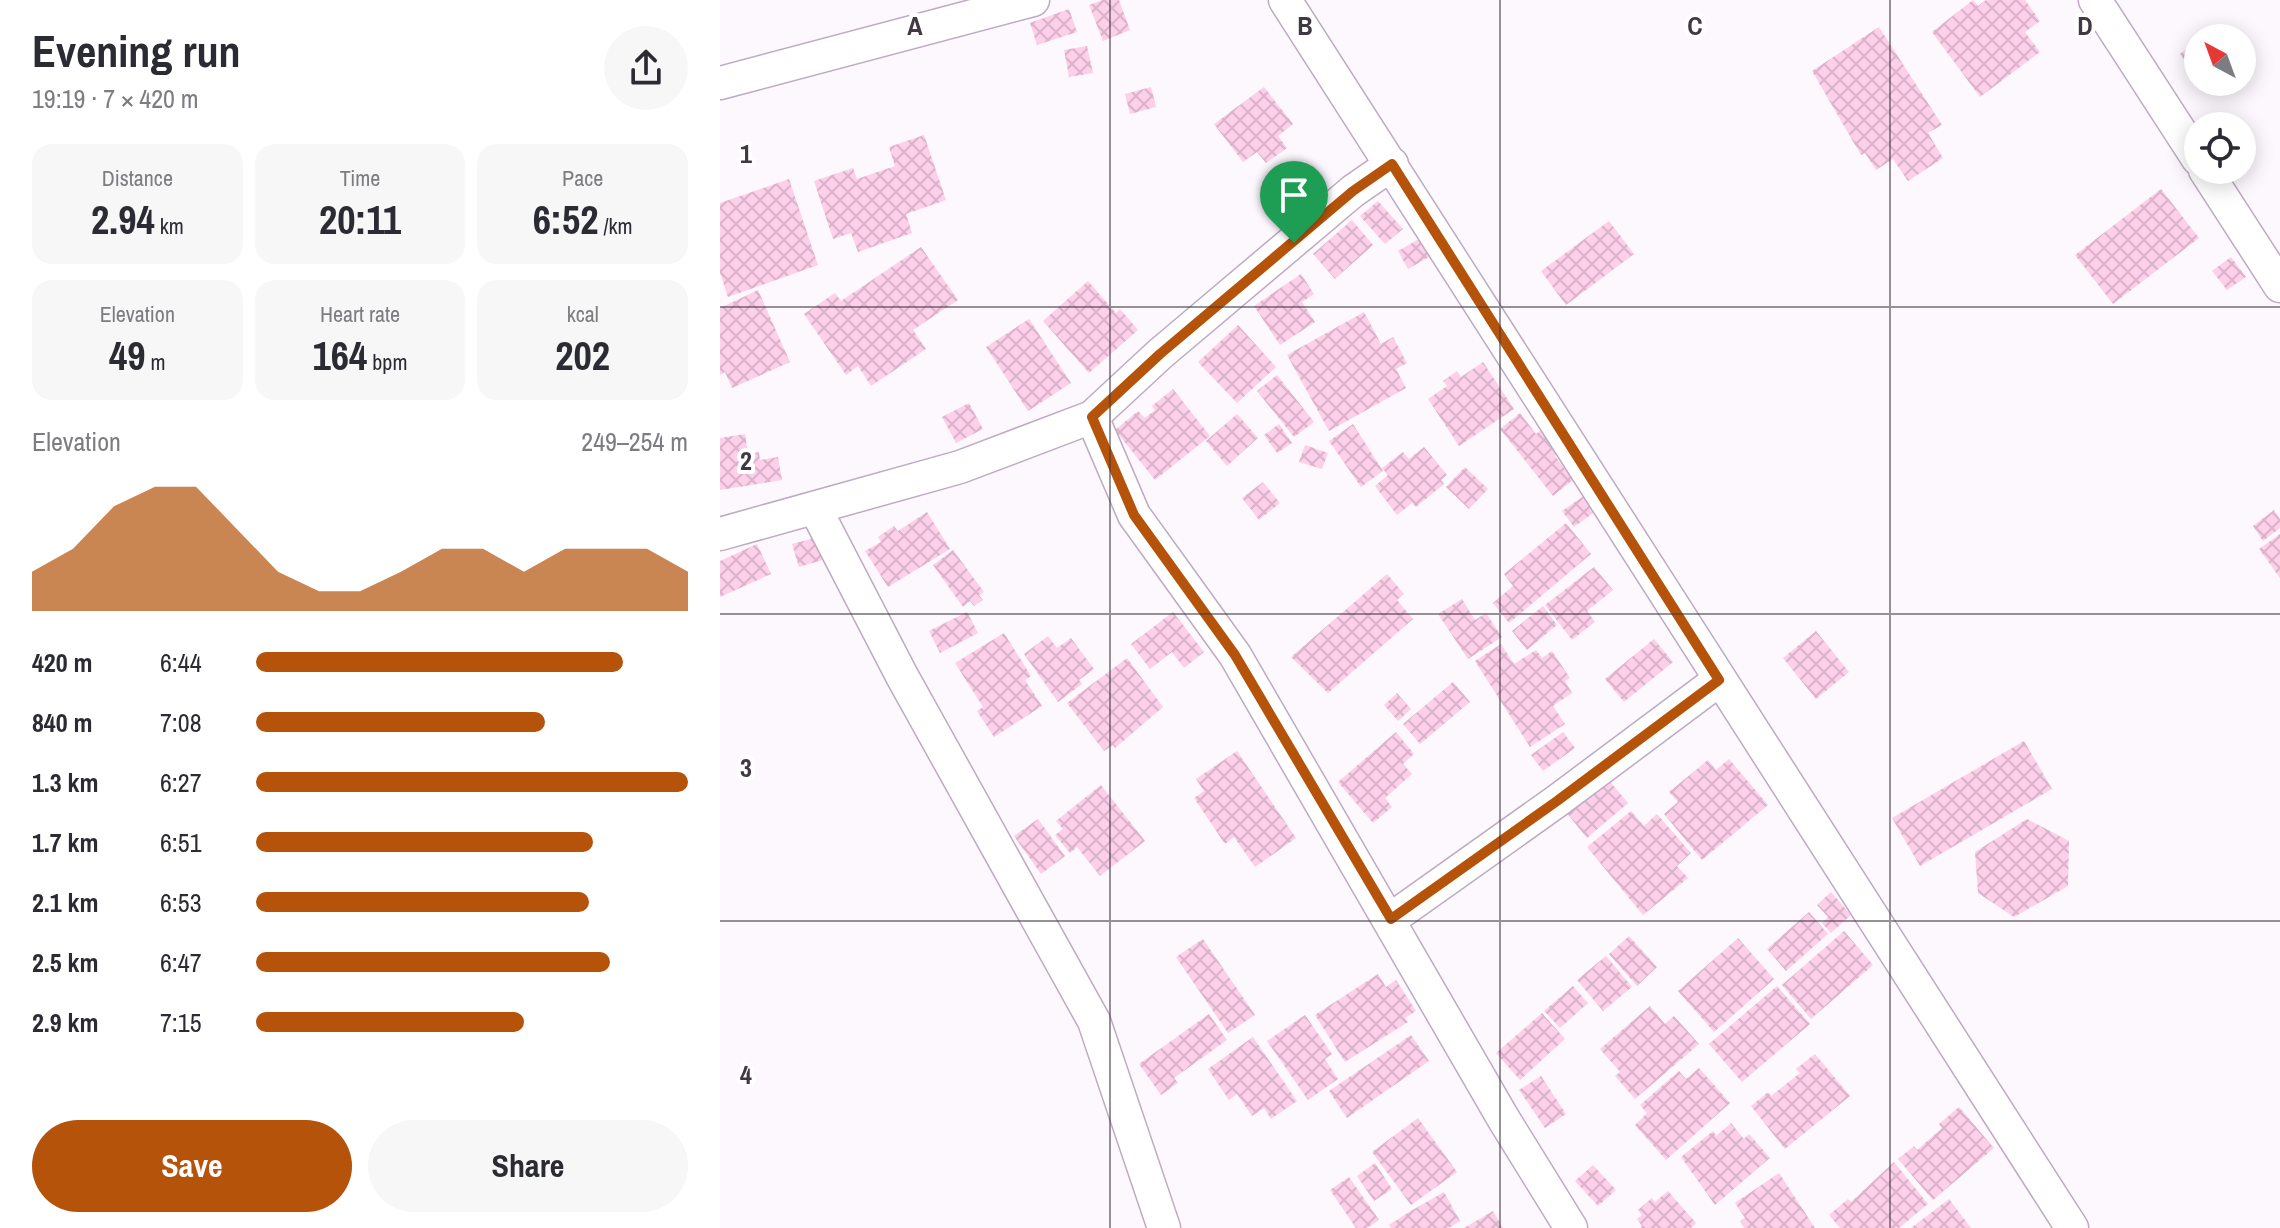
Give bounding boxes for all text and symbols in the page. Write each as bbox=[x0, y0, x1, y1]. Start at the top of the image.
text: A bbox=[907, 8, 923, 43]
text: B bbox=[1297, 8, 1313, 43]
text: C bbox=[1687, 8, 1703, 43]
text: D bbox=[2077, 8, 2093, 43]
text: Evening run bbox=[32, 21, 241, 81]
north arrow bbox=[2184, 24, 2256, 96]
map controls bbox=[2184, 24, 2256, 184]
button: share bbox=[604, 26, 688, 110]
text: 19:19 · 7 × 420 m bbox=[32, 81, 199, 116]
button: locate bbox=[2184, 112, 2256, 184]
text: 1 bbox=[740, 136, 752, 171]
pin bbox=[1260, 161, 1328, 243]
text: Distance bbox=[102, 163, 173, 193]
text: Time bbox=[340, 163, 380, 193]
text: Pace bbox=[562, 163, 603, 193]
icon: arrive bbox=[1272, 173, 1316, 217]
text: 2.94 bbox=[91, 193, 155, 246]
text: 20:11 bbox=[319, 193, 401, 246]
text: 6:52 bbox=[533, 193, 598, 246]
text: km bbox=[155, 211, 184, 241]
text: /km bbox=[598, 211, 633, 241]
text: Elevation bbox=[100, 299, 175, 329]
text: Heart rate bbox=[320, 299, 400, 329]
text: kcal bbox=[567, 299, 599, 329]
text: 49 bbox=[109, 329, 146, 382]
text: 164 bbox=[313, 329, 367, 382]
text: 202 bbox=[555, 329, 610, 382]
text: m bbox=[146, 347, 166, 377]
text: bpm bbox=[367, 347, 407, 377]
text: Elevation bbox=[32, 424, 121, 459]
text: 249–254 m bbox=[581, 424, 688, 459]
text: 2 bbox=[740, 443, 752, 478]
text: 420 m bbox=[32, 645, 92, 680]
text: 6:44 bbox=[160, 645, 202, 680]
text: 840 m bbox=[32, 705, 92, 740]
text: 7:08 bbox=[160, 705, 202, 740]
text: 3 bbox=[740, 750, 752, 785]
text: 1.3 km bbox=[32, 765, 98, 800]
text: 6:27 bbox=[160, 765, 202, 800]
text: 1.7 km bbox=[32, 825, 98, 860]
text: 6:51 bbox=[160, 825, 202, 860]
text: 2.1 km bbox=[32, 885, 98, 920]
text: 6:53 bbox=[160, 885, 202, 920]
text: 2.5 km bbox=[32, 945, 98, 980]
text: 6:47 bbox=[160, 945, 202, 980]
text: 2.9 km bbox=[32, 1005, 98, 1040]
text: 7:15 bbox=[160, 1005, 202, 1040]
text: 4 bbox=[740, 1057, 752, 1092]
button: Save bbox=[32, 1120, 352, 1212]
button: Share bbox=[368, 1120, 688, 1212]

